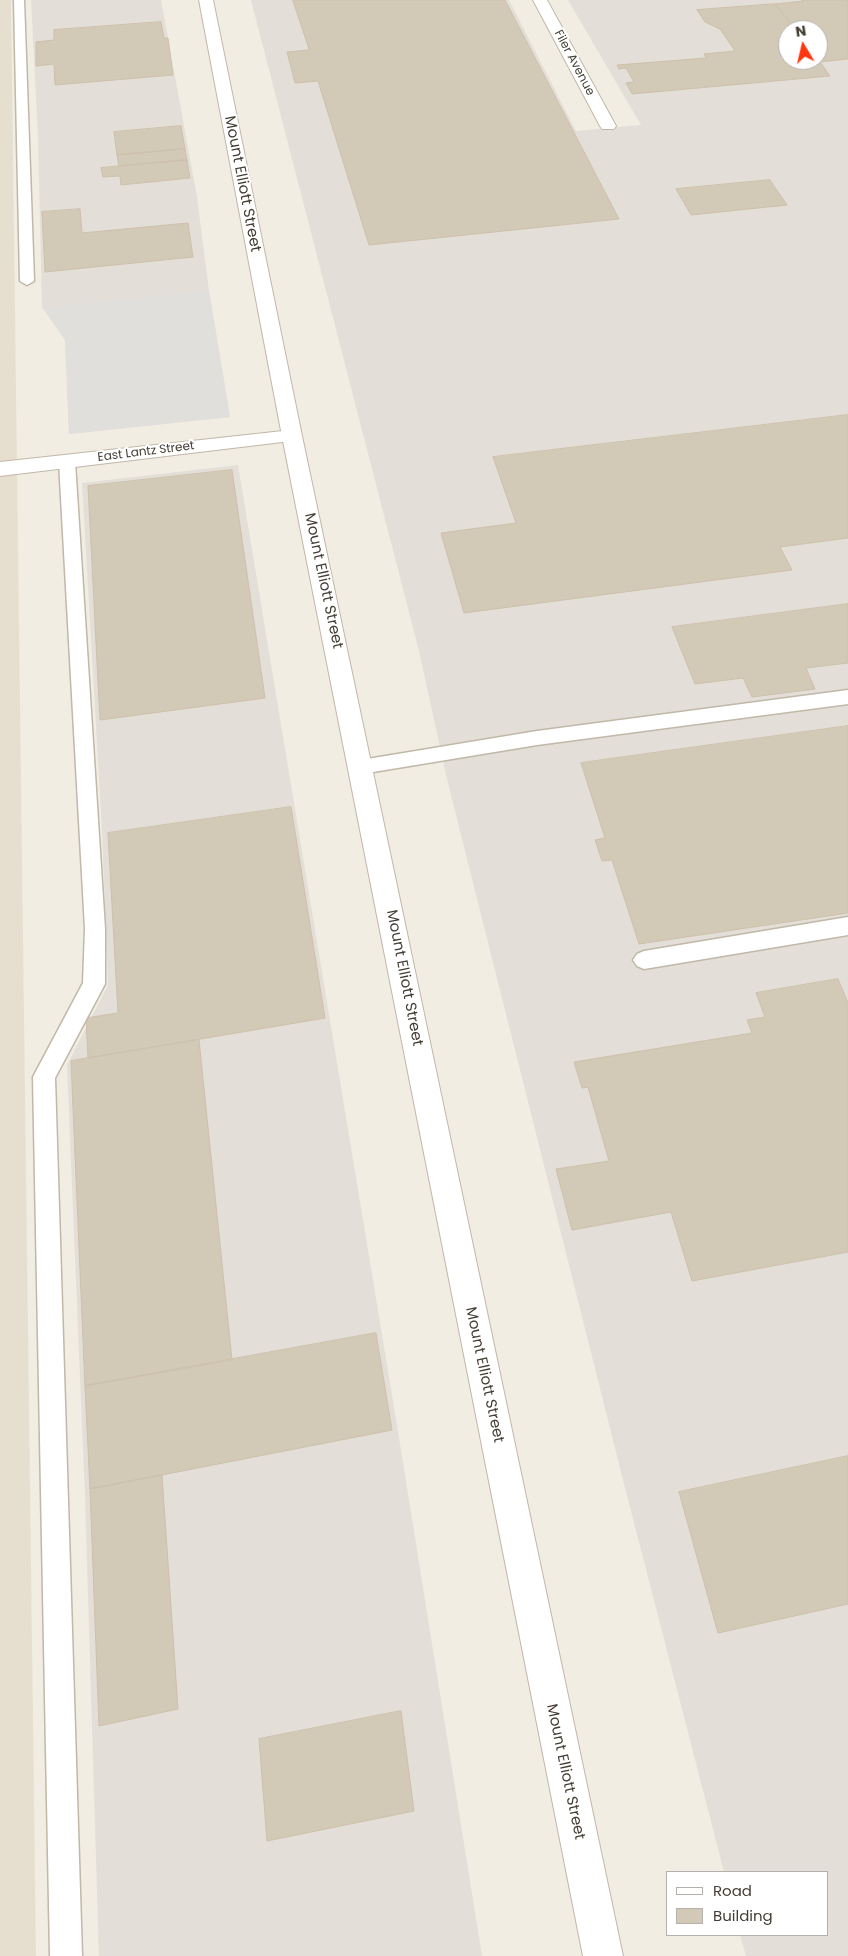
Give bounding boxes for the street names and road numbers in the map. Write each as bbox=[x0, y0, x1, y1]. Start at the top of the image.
street label: Filer Avenue bbox=[551, 28, 597, 98]
street label: Mount Elliott Street bbox=[220, 114, 264, 254]
street label: East Lantz Street bbox=[97, 439, 195, 465]
street label: Mount Elliott Street bbox=[300, 511, 346, 651]
street label: Mount Elliott Street bbox=[382, 908, 426, 1048]
street label: Mount Elliott Street bbox=[461, 1305, 507, 1445]
street label: Mount Elliott Street bbox=[542, 1702, 588, 1842]

